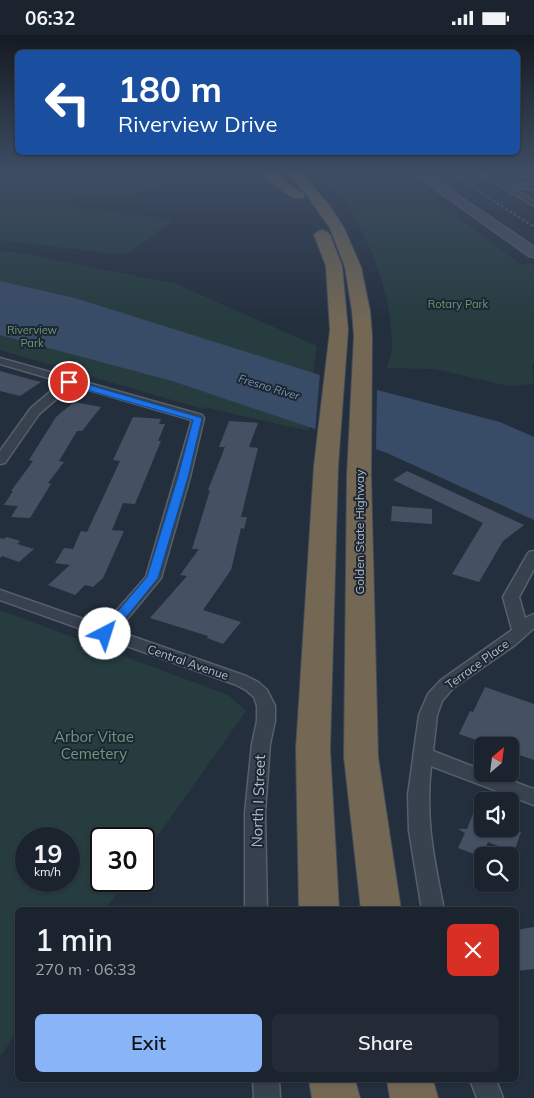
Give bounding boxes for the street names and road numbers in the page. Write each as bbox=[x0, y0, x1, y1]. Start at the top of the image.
street label: Golden State Highway bbox=[352, 469, 367, 595]
street label: Terrace Place bbox=[442, 636, 512, 692]
street label: Central Avenue bbox=[145, 641, 231, 683]
street label: North I Street bbox=[247, 754, 269, 848]

